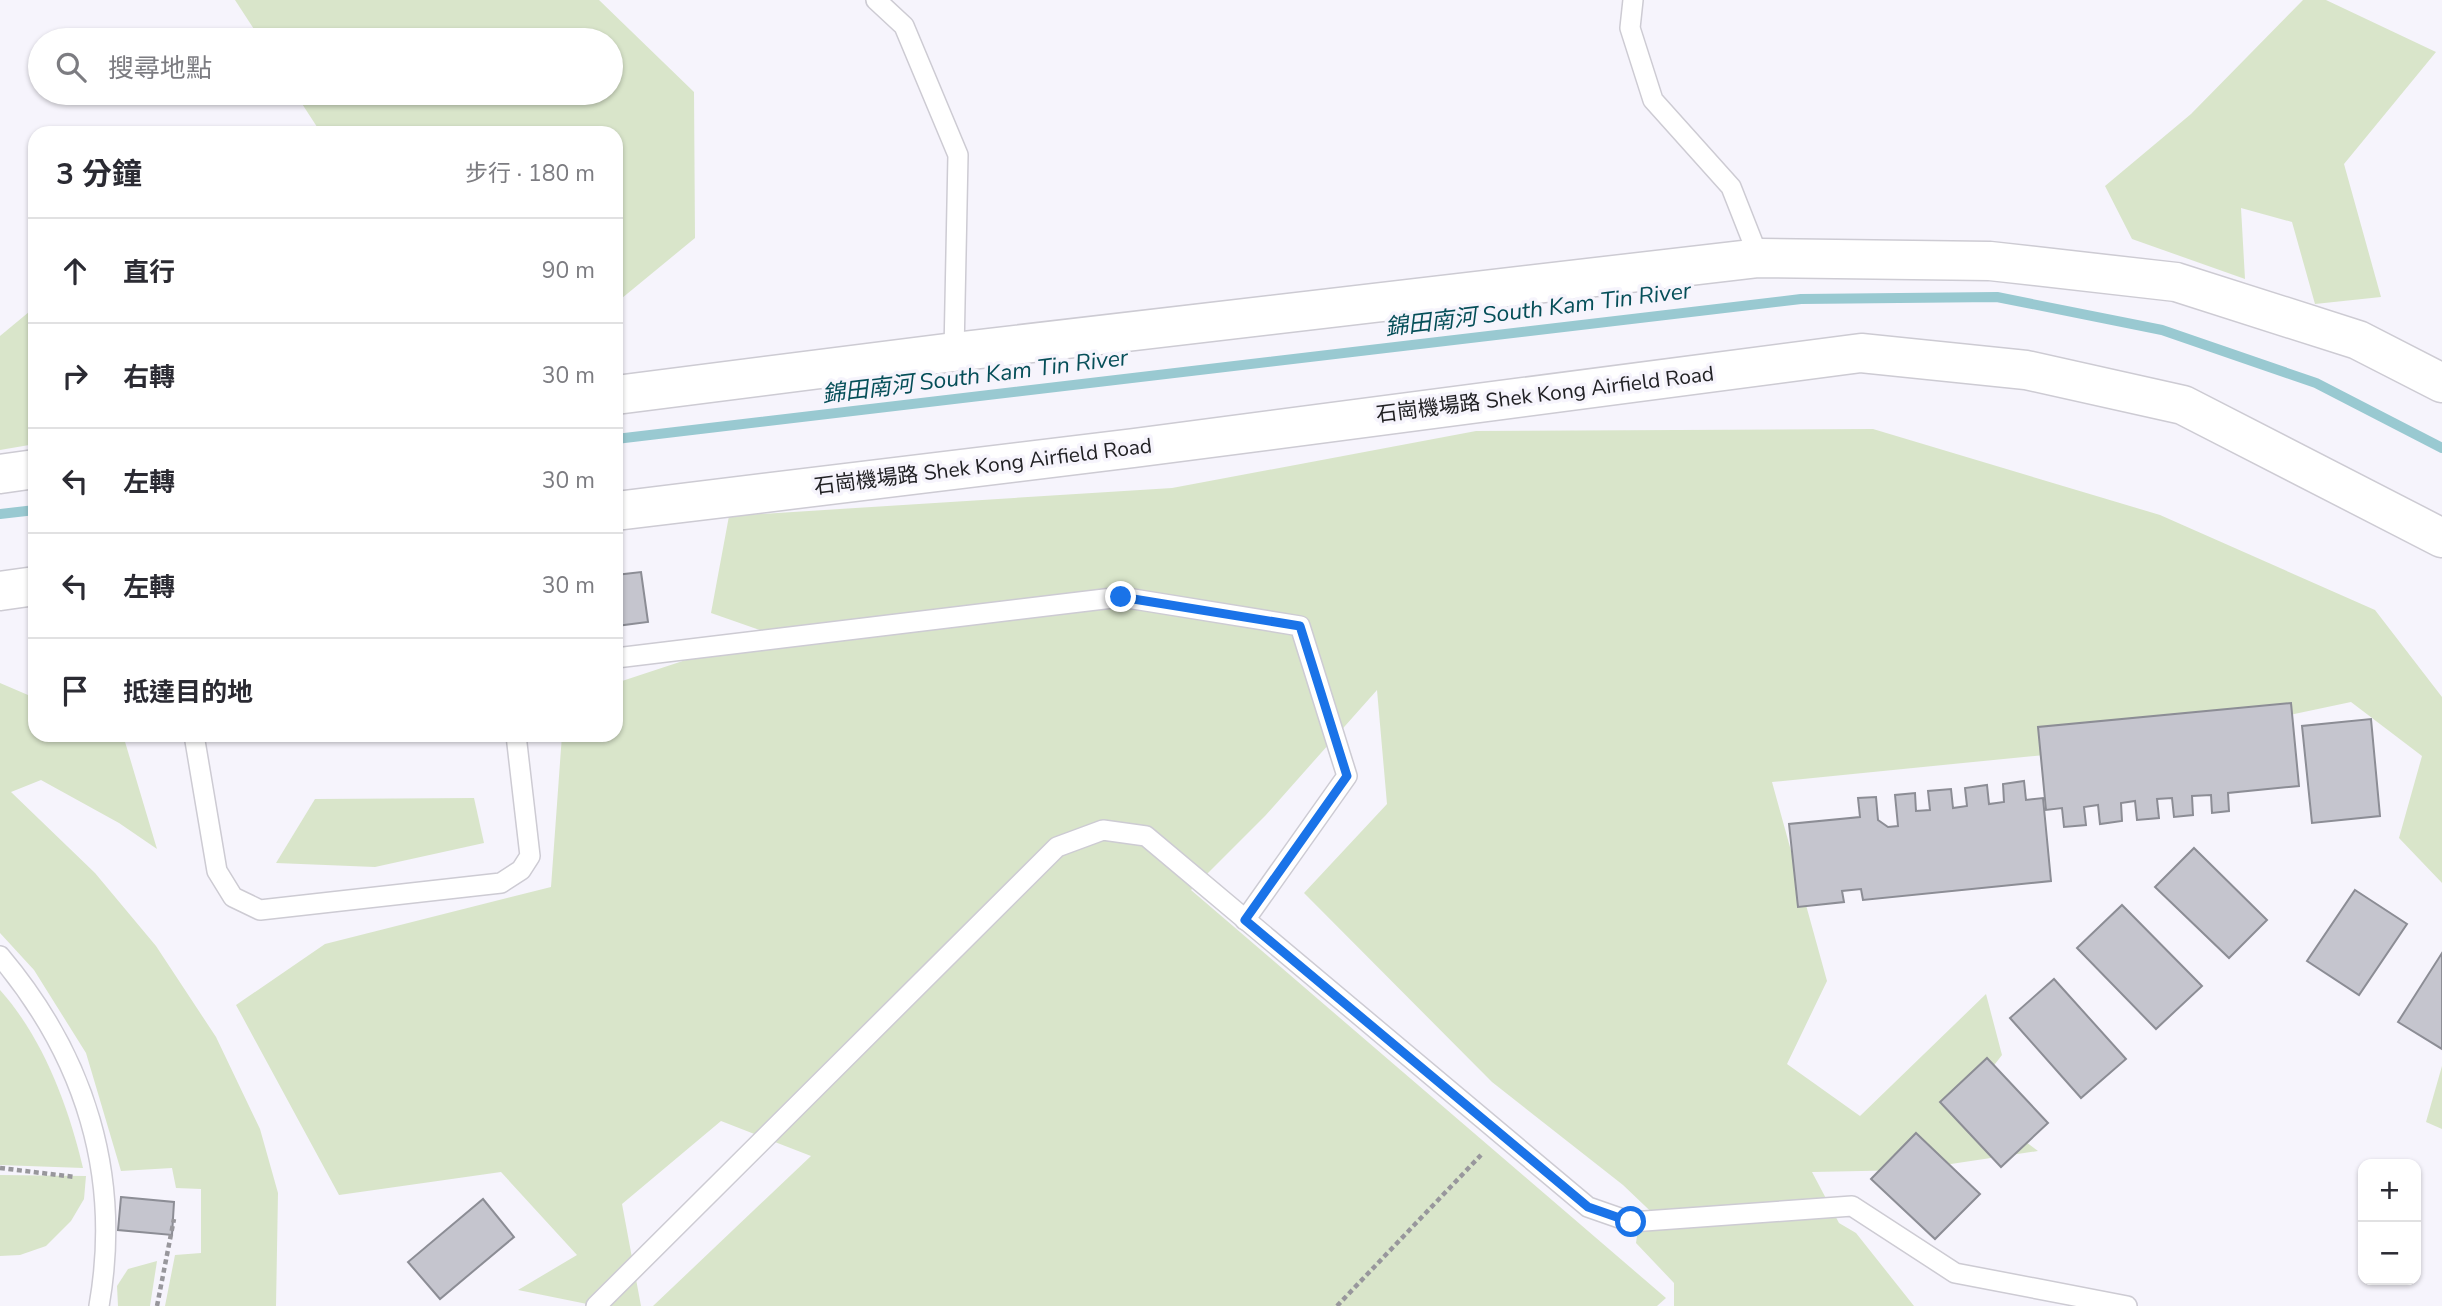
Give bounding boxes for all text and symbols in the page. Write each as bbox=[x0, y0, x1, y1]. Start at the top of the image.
search box bbox=[28, 28, 623, 105]
icon: search bbox=[52, 48, 90, 86]
text: 搜尋地點 bbox=[108, 51, 212, 86]
text: 3 分鐘 bbox=[56, 154, 142, 195]
text: 步行 · 180 m bbox=[465, 158, 595, 189]
icon: ahead bbox=[56, 252, 94, 290]
text: 直行 bbox=[123, 255, 175, 290]
text: 90 m bbox=[542, 255, 595, 286]
water label: 錦田南河 South Kam Tin River bbox=[1383, 275, 1693, 343]
water label: 錦田南河 South Kam Tin River bbox=[820, 342, 1130, 410]
icon: right bbox=[56, 357, 94, 395]
street label: 石崗機場路 Shek Kong Airfield Road bbox=[1374, 359, 1716, 429]
text: 右轉 bbox=[123, 360, 175, 395]
text: 30 m bbox=[542, 360, 595, 391]
street label: 石崗機場路 Shek Kong Airfield Road bbox=[812, 431, 1154, 501]
icon: left bbox=[56, 462, 94, 500]
text: 左轉 bbox=[123, 465, 175, 500]
text: 30 m bbox=[542, 465, 595, 496]
icon: left bbox=[56, 567, 94, 605]
text: 左轉 bbox=[123, 570, 175, 605]
text: 30 m bbox=[542, 570, 595, 601]
route end bbox=[1105, 581, 1136, 612]
icon: arrive bbox=[56, 672, 94, 710]
text: 抵達目的地 bbox=[123, 675, 253, 710]
map controls bbox=[2358, 1159, 2421, 1285]
button: + bbox=[2358, 1159, 2421, 1222]
route start bbox=[1615, 1206, 1646, 1237]
button: − bbox=[2358, 1222, 2421, 1285]

